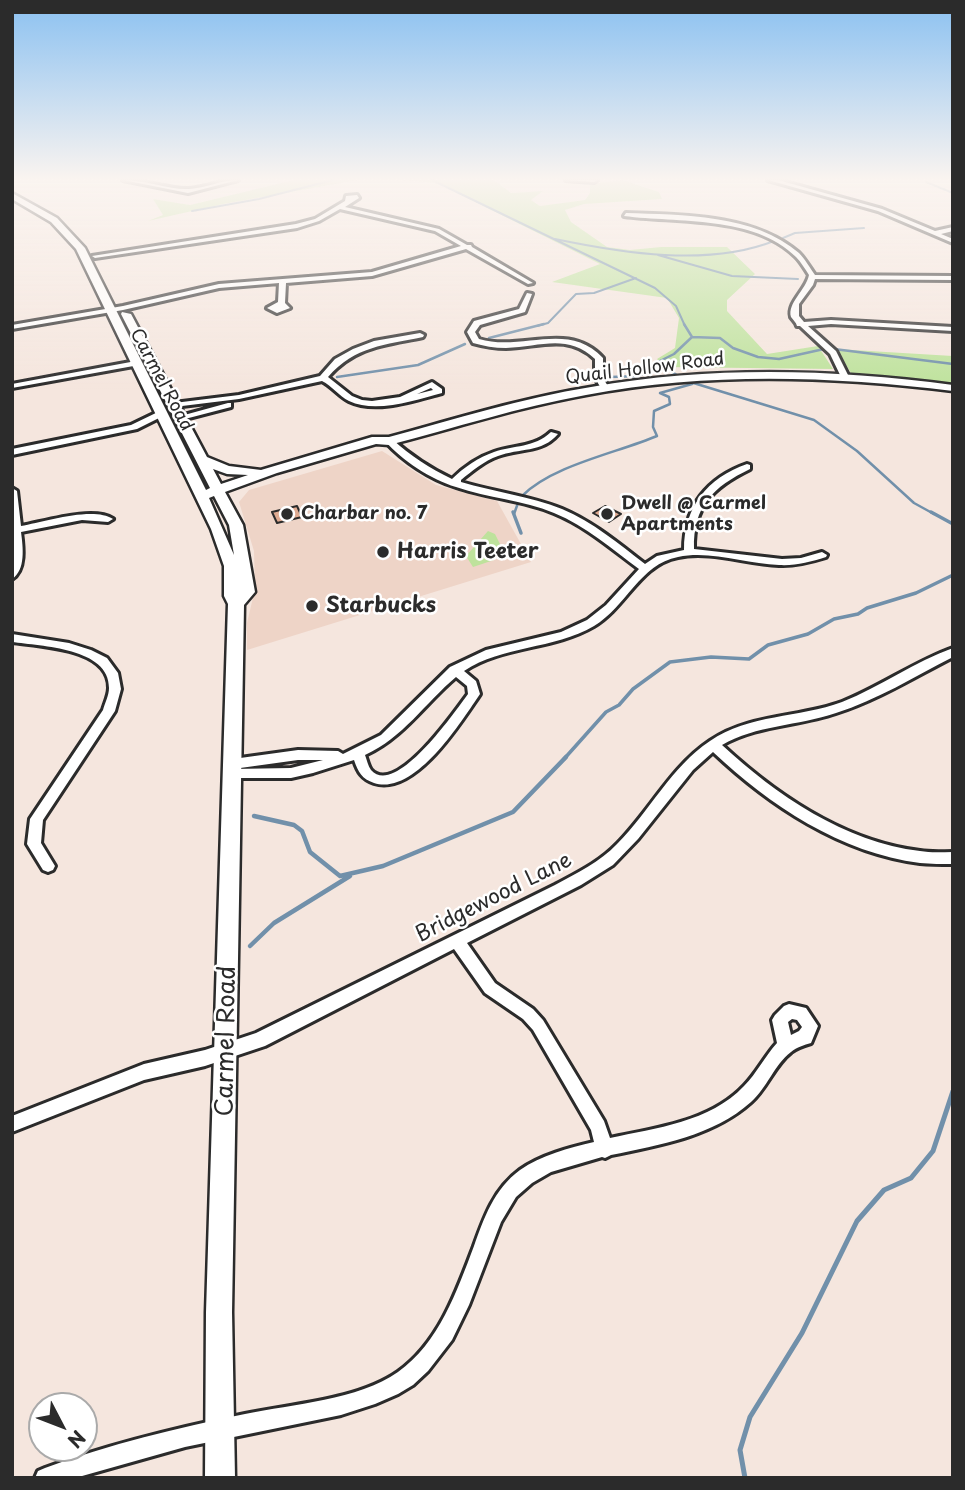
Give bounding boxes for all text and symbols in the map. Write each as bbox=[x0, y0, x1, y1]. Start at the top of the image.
street label: Carmel Road bbox=[125, 325, 197, 435]
street label: Quail Hollow Road bbox=[564, 349, 726, 389]
place label: Dwell @ Carmel Apartments bbox=[621, 493, 766, 536]
place label: Charbar no. 7 bbox=[301, 503, 427, 525]
marker: Charbar no. 7 bbox=[279, 506, 295, 522]
marker: Dwell @ Carmel Apartments bbox=[599, 506, 615, 522]
place label: Harris Teeter bbox=[397, 539, 539, 565]
marker: Harris Teeter bbox=[375, 544, 391, 560]
place label: Starbucks bbox=[326, 593, 436, 619]
marker: Starbucks bbox=[304, 598, 320, 614]
street label: Bridgewood Lane bbox=[412, 848, 576, 948]
street label: Carmel Road bbox=[211, 965, 243, 1117]
north arrow bbox=[28, 1392, 98, 1462]
text: N bbox=[62, 1425, 93, 1455]

